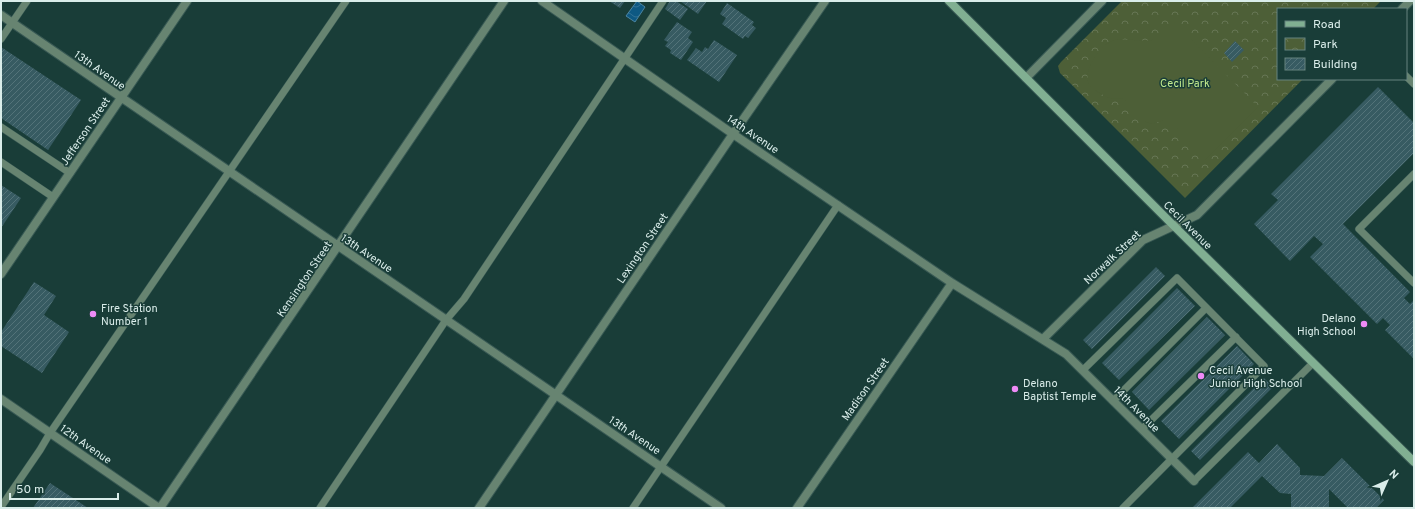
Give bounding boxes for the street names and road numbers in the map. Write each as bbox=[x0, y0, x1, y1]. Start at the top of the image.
street label: 13th Avenue bbox=[71, 48, 128, 94]
street label: Jefferson Street bbox=[58, 95, 114, 169]
street label: 14th Avenue bbox=[724, 112, 781, 157]
street label: Cecil Avenue bbox=[1160, 198, 1215, 253]
street label: Lexington Street bbox=[614, 211, 672, 286]
street label: Norwalk Street bbox=[1081, 228, 1144, 288]
street label: 13th Avenue bbox=[338, 231, 395, 276]
street label: Kensington Street bbox=[274, 239, 335, 320]
street label: Madison Street bbox=[839, 355, 893, 424]
street label: 14th Avenue bbox=[1110, 384, 1162, 436]
street label: 13th Avenue bbox=[606, 413, 663, 458]
street label: 12th Avenue bbox=[57, 422, 114, 468]

